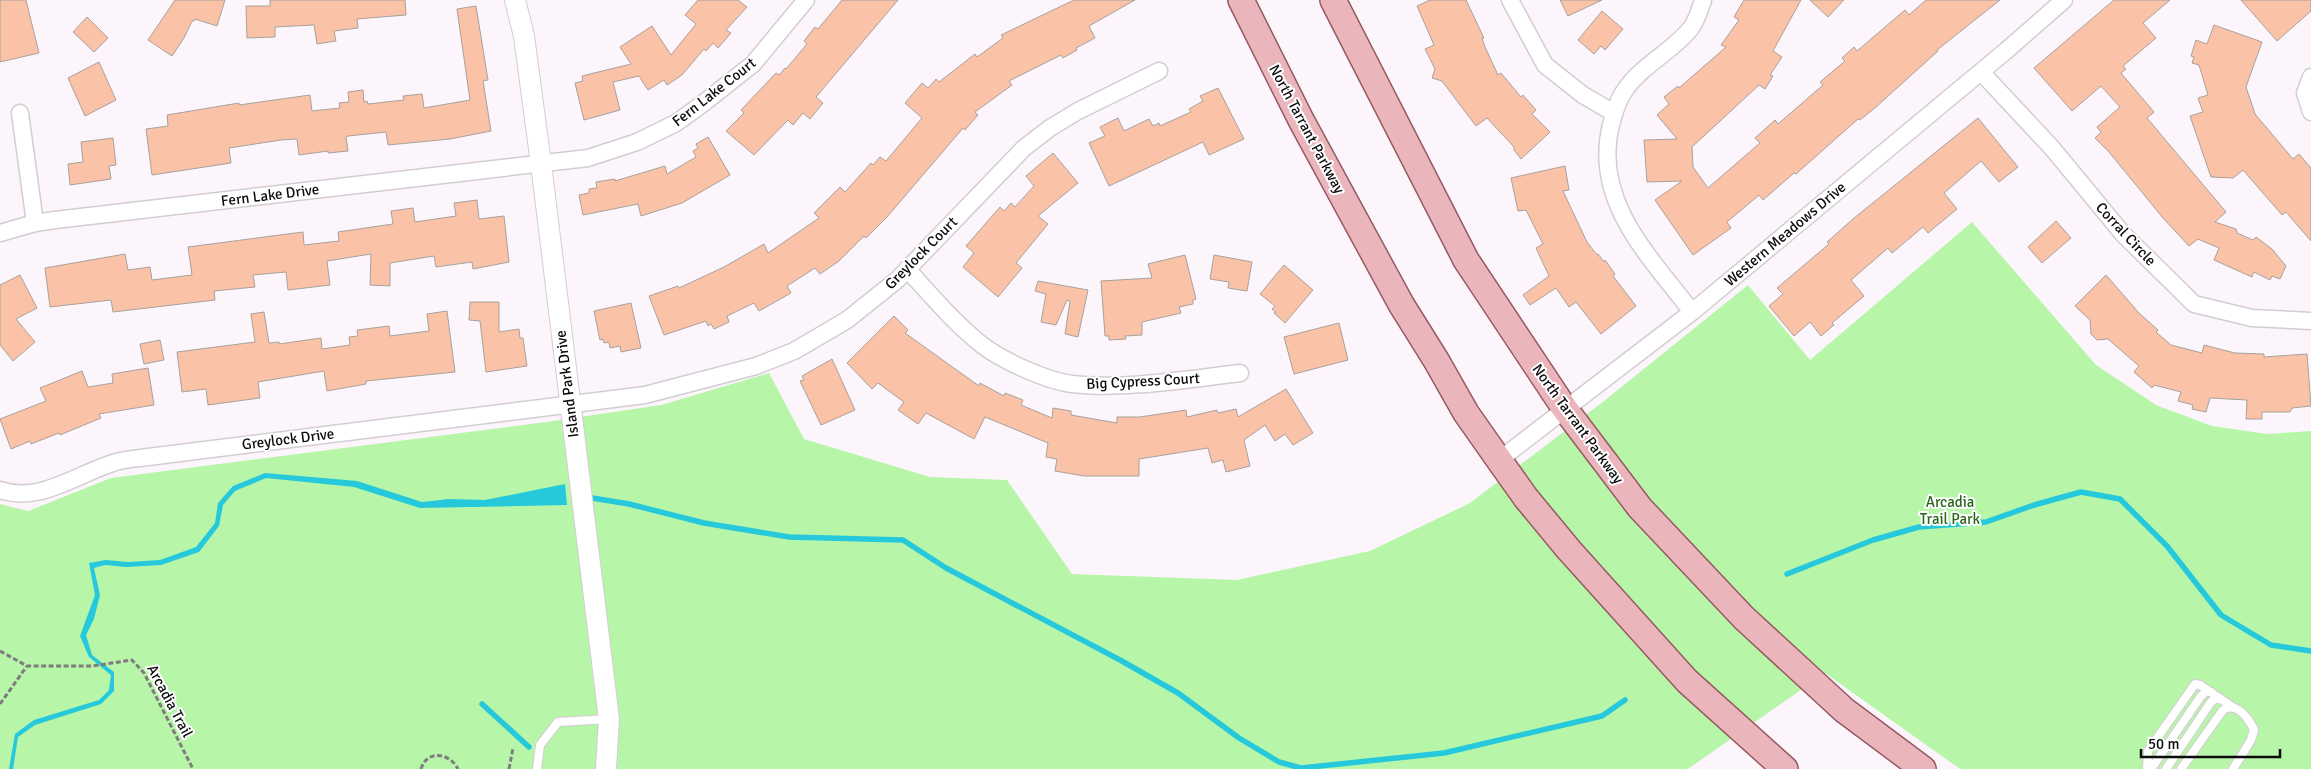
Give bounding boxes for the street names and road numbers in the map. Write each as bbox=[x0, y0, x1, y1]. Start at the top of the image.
street label: Fern Lake Court bbox=[669, 54, 759, 130]
street label: North Tarrant Parkway bbox=[1265, 61, 1349, 197]
street label: Western Meadows Drive bbox=[1721, 178, 1849, 290]
street label: Fern Lake Drive bbox=[220, 180, 320, 210]
street label: Corral Circle bbox=[2092, 199, 2160, 269]
street label: Greylock Court bbox=[881, 213, 961, 293]
street label: Island Park Drive bbox=[551, 329, 583, 439]
street label: North Tarrant Parkway bbox=[1529, 361, 1627, 487]
street label: Big Cypress Court bbox=[1086, 369, 1200, 393]
street label: Greylock Drive bbox=[241, 424, 335, 454]
street label: Arcadia Trail bbox=[143, 661, 197, 741]

